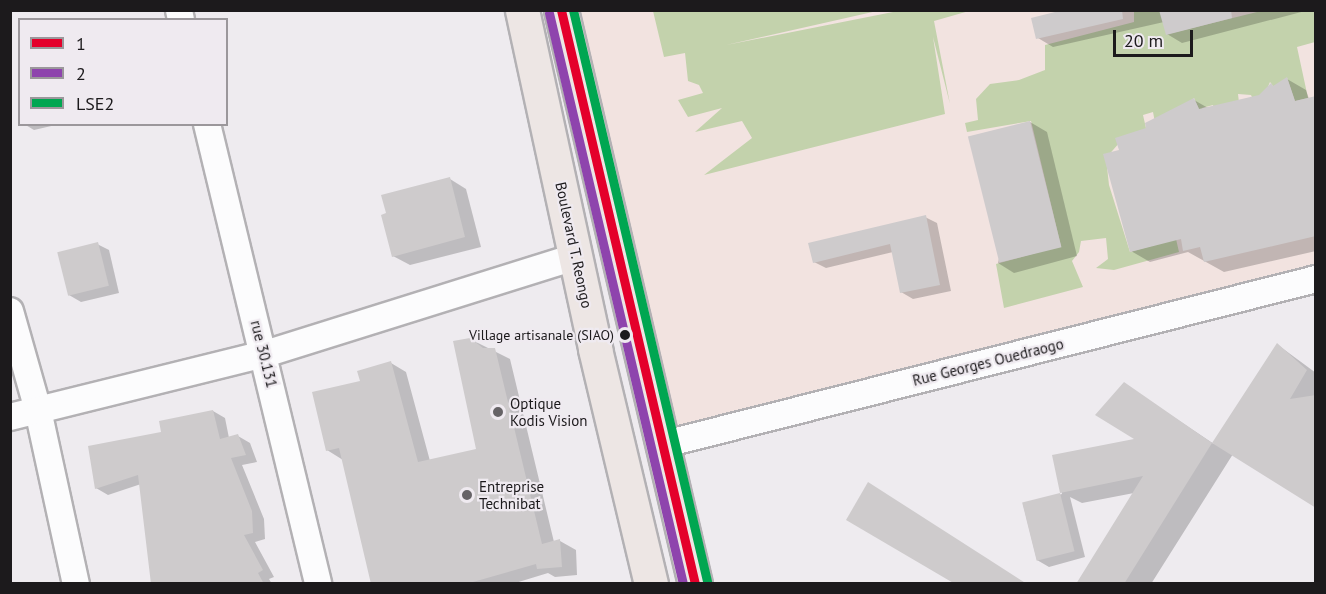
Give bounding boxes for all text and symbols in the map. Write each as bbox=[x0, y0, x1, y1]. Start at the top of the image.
legend bbox=[18, 18, 228, 126]
scale bar bbox=[1116, 18, 1196, 56]
text: 20 m bbox=[1124, 29, 1163, 52]
text: 1 bbox=[76, 32, 86, 55]
text: 2 bbox=[76, 62, 86, 85]
text: LSE2 bbox=[76, 92, 114, 115]
street label: Boulevard T. Reongo bbox=[552, 179, 596, 311]
street label: rue 30.131 bbox=[247, 318, 281, 390]
place label: Village artisanale (SIAO) bbox=[469, 327, 614, 343]
marker: Village artisanale (SIAO) bbox=[619, 329, 631, 341]
street label: Rue Georges Ouedraogo bbox=[911, 335, 1065, 389]
place label: Optique Kodis Vision bbox=[510, 394, 588, 429]
marker: Optique Kodis Vision bbox=[491, 405, 505, 419]
place label: Entreprise Technibat bbox=[479, 477, 544, 512]
marker: Entreprise Technibat bbox=[460, 488, 474, 502]

